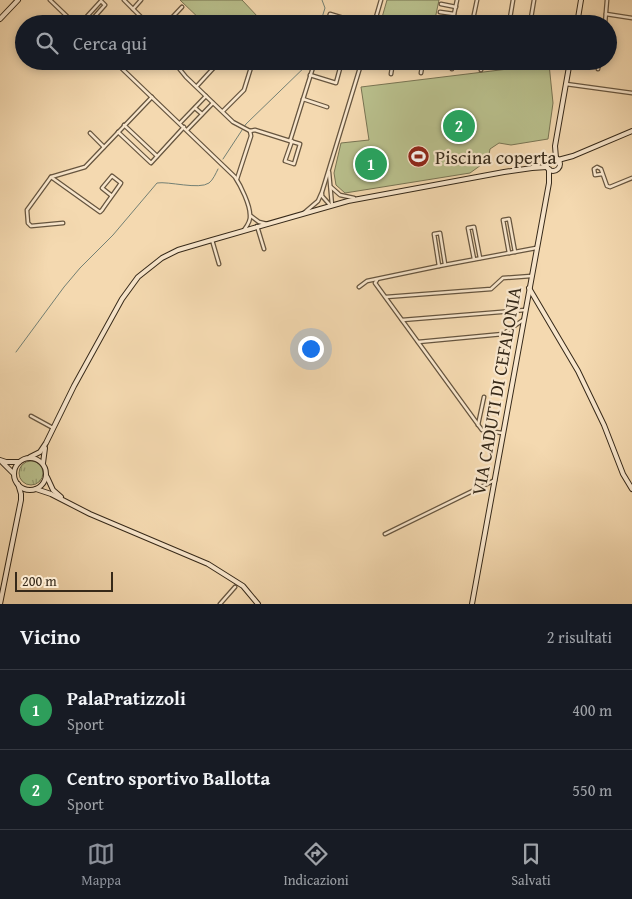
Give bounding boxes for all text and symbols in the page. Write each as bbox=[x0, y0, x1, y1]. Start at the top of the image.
search box bbox=[15, 15, 617, 70]
icon: search bbox=[33, 29, 61, 57]
text: Cerca qui bbox=[73, 29, 147, 57]
pin: 2 bbox=[443, 107, 475, 145]
place label: Piscina coperta bbox=[435, 143, 557, 171]
pin: 1 bbox=[355, 145, 387, 183]
sports icon: Piscina coperta bbox=[407, 145, 431, 169]
street label: VIA CADUTI DI CEFALONIA bbox=[464, 284, 528, 498]
your location bbox=[298, 336, 324, 362]
scale bar bbox=[15, 569, 112, 592]
text: 200 m bbox=[22, 571, 57, 591]
text: Vicino bbox=[20, 621, 80, 652]
text: 2 risultati bbox=[547, 625, 612, 649]
text: PalaPratizzoli bbox=[67, 684, 186, 712]
text: 1 bbox=[32, 698, 40, 722]
text: 400 m bbox=[572, 698, 612, 722]
text: Sport bbox=[67, 712, 104, 736]
text: Centro sportivo Ballotta bbox=[67, 764, 270, 792]
text: 2 bbox=[32, 778, 40, 802]
text: 550 m bbox=[572, 778, 612, 802]
text: Sport bbox=[67, 792, 104, 816]
tab: Mappa bbox=[81, 840, 121, 890]
tab: Indicazioni bbox=[283, 840, 349, 890]
tab: Salvati bbox=[511, 840, 551, 890]

